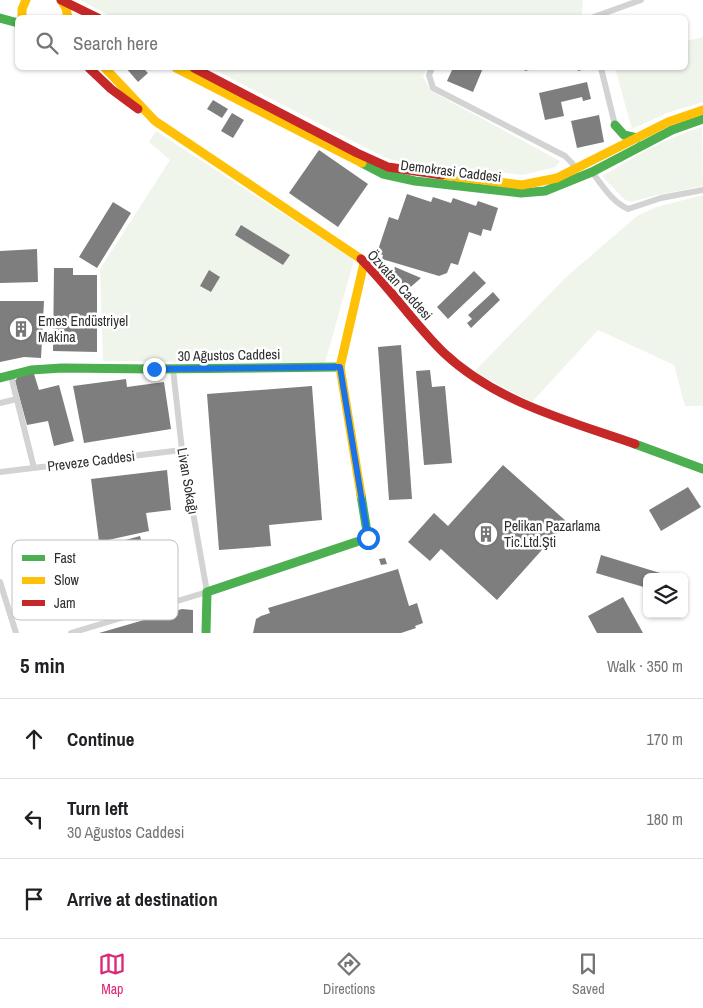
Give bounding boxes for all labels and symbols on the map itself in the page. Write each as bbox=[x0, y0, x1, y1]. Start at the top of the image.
street label: Demokrasi Caddesi bbox=[400, 156, 502, 186]
street label: Özvatan Caddesi bbox=[364, 246, 436, 324]
place label: Emes Endüstriyel Makina bbox=[38, 312, 128, 346]
building icon: Emes Endüstriyel Makina bbox=[8, 316, 34, 342]
street label: 30 Ağustos Caddesi bbox=[177, 345, 281, 365]
route end bbox=[143, 358, 166, 381]
street label: Livan Sokağı bbox=[173, 446, 203, 516]
street label: Preveze Caddesi bbox=[46, 447, 136, 475]
place label: Pelikan Pazarlama Tic.Ltd.Şti bbox=[504, 517, 601, 551]
building icon: Pelikan Pazarlama Tic.Ltd.Şti bbox=[473, 521, 499, 547]
route start bbox=[357, 527, 380, 550]
legend bbox=[12, 540, 178, 620]
text: Fast bbox=[54, 549, 76, 567]
text: Slow bbox=[54, 571, 80, 589]
text: Jam bbox=[54, 594, 76, 612]

